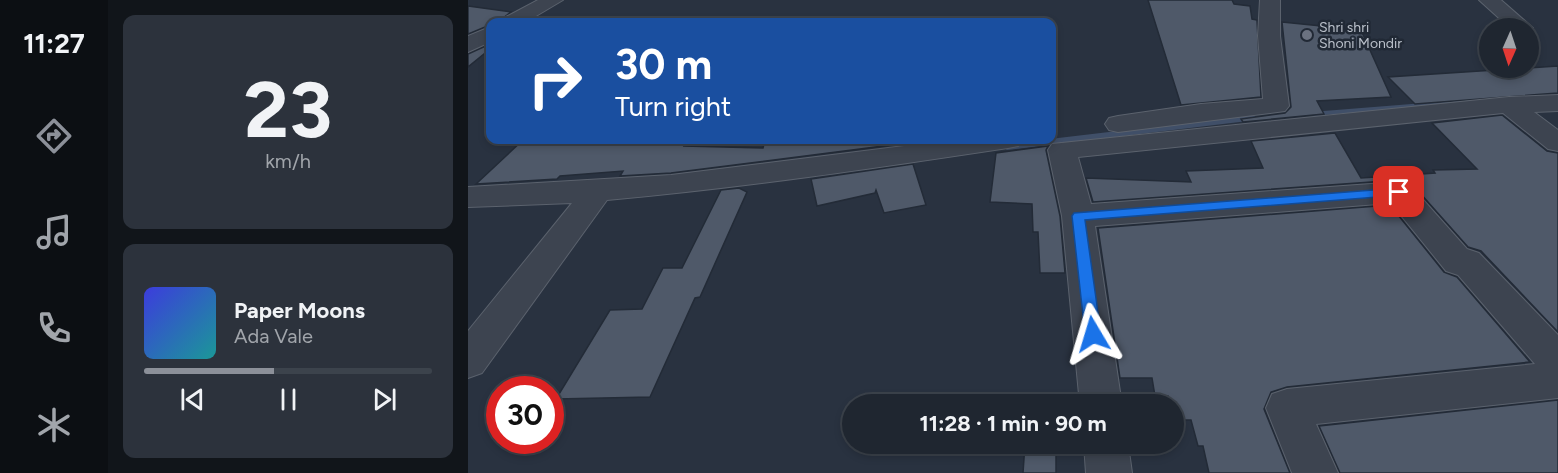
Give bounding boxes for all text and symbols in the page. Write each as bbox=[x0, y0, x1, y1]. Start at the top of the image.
north arrow bbox=[1479, 18, 1539, 78]
map controls bbox=[1479, 18, 1539, 78]
place label: Shri shri Shoni Mondir bbox=[1319, 19, 1402, 52]
text: 11:27 bbox=[23, 27, 85, 60]
marker: Shri shri Shoni Mondir bbox=[1300, 28, 1314, 42]
text: 30 m bbox=[615, 39, 712, 90]
icon: right bbox=[516, 42, 594, 120]
text: 23 bbox=[244, 63, 332, 157]
text: Turn right bbox=[615, 90, 731, 123]
icon: directions bbox=[33, 115, 75, 157]
text: km/h bbox=[265, 149, 311, 173]
pin bbox=[1373, 166, 1424, 217]
icon: arrive bbox=[1382, 175, 1415, 208]
icon: music bbox=[33, 211, 75, 253]
text: Paper Moons bbox=[234, 297, 365, 324]
position arrow bbox=[1061, 302, 1125, 366]
icon: phone bbox=[33, 307, 75, 349]
text: Ada Vale bbox=[234, 324, 313, 348]
speed limit sign: 30 bbox=[486, 376, 564, 454]
icon: previous bbox=[176, 383, 209, 416]
icon: pause bbox=[272, 383, 305, 416]
icon: next bbox=[368, 383, 401, 416]
icon: climate bbox=[33, 404, 75, 446]
text: 11:28 · 1 min · 90 m bbox=[919, 410, 1107, 437]

